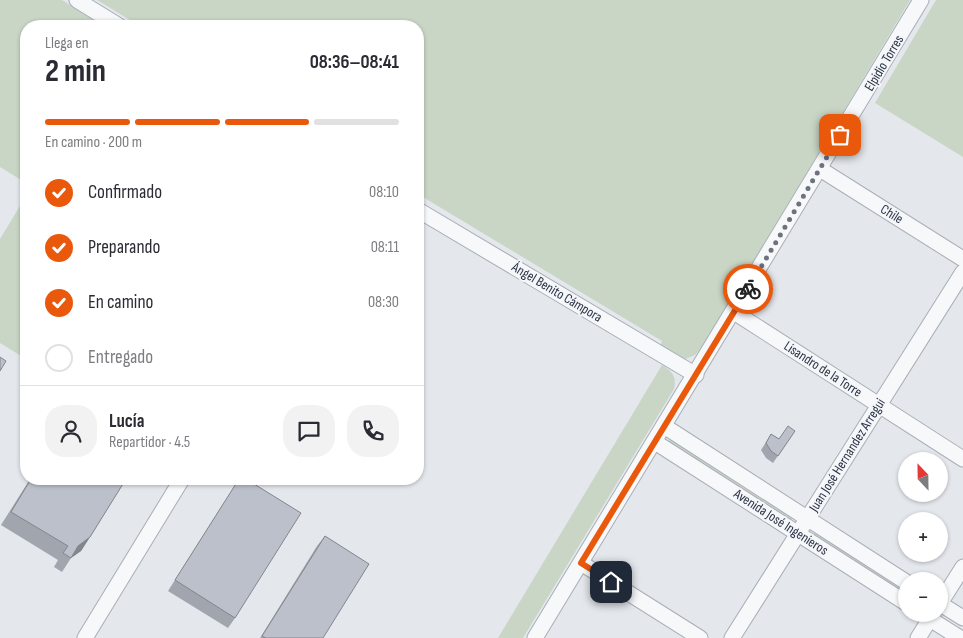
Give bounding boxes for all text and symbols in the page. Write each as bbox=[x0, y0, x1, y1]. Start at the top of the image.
street label: Elpidio Torres bbox=[861, 32, 907, 94]
text: Llega en bbox=[45, 34, 89, 53]
text: 08:36–08:41 bbox=[310, 51, 399, 74]
text: 2 min bbox=[45, 52, 106, 91]
pin bbox=[819, 114, 861, 156]
icon: bag bbox=[826, 121, 854, 149]
text: En camino · 200 m bbox=[45, 133, 142, 152]
icon: check bbox=[45, 179, 73, 207]
text: Confirmado bbox=[88, 181, 162, 204]
text: 08:10 bbox=[369, 183, 399, 202]
street label: Chile bbox=[877, 201, 907, 227]
icon: check bbox=[45, 234, 73, 262]
text: Preparando bbox=[88, 236, 160, 259]
text: 08:11 bbox=[371, 238, 399, 257]
street label: Ángel Benito Cámpora bbox=[508, 258, 605, 326]
courier bbox=[723, 264, 773, 314]
icon: bike bbox=[734, 275, 762, 303]
icon: check bbox=[45, 289, 73, 317]
text: En camino bbox=[88, 291, 153, 314]
text: 08:30 bbox=[368, 293, 399, 312]
street label: Lisandro de la Torre bbox=[781, 337, 865, 401]
text: Entregado bbox=[88, 346, 153, 369]
street label: Juan José Hernandez Arregui bbox=[805, 395, 889, 516]
button: person bbox=[45, 405, 97, 457]
button: chat bbox=[283, 405, 335, 457]
button: phone bbox=[347, 405, 399, 457]
text: Lucía bbox=[109, 410, 144, 433]
text: Repartidor · 4.5 bbox=[109, 433, 190, 452]
north arrow bbox=[898, 452, 948, 502]
map controls bbox=[898, 452, 948, 622]
street label: Avenida José Ingenieros bbox=[730, 485, 831, 559]
button: + bbox=[898, 512, 948, 562]
pin bbox=[590, 561, 632, 603]
icon: home bbox=[597, 568, 625, 596]
button: − bbox=[898, 572, 948, 622]

